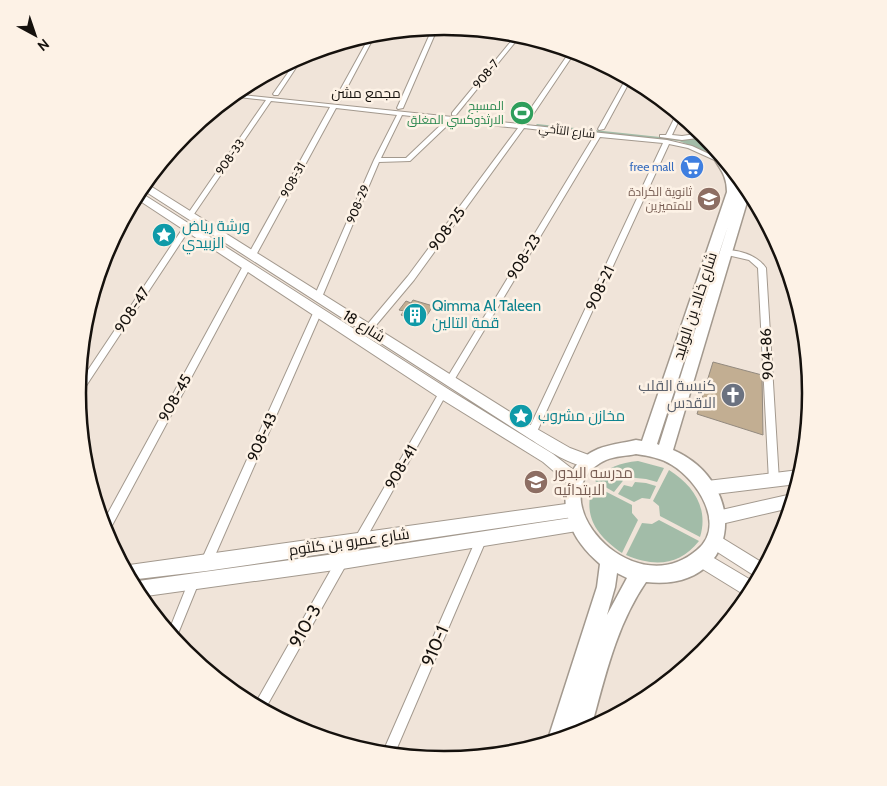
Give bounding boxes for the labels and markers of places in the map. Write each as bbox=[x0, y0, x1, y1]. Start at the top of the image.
place label: المسبح الارثذوكسي المغلق bbox=[407, 98, 504, 130]
sports icon: المسبح الارثذوكسي المغلق bbox=[509, 100, 535, 126]
supermarket icon: free mall bbox=[679, 154, 705, 180]
place label: free mall bbox=[629, 159, 674, 174]
place label: ثانوية الكرادة للمتميزين bbox=[628, 184, 693, 213]
school or university icon: ثانوية الكرادة للمتميزين bbox=[696, 186, 722, 212]
place label: ورشة رياض الزبيدي bbox=[182, 217, 250, 255]
place icon: ورشة رياض الزبيدي bbox=[151, 222, 177, 248]
place label: Qimma Al Taleen قمة التالين bbox=[432, 297, 541, 333]
building icon: Qimma Al Taleen قمة التالين bbox=[402, 302, 428, 328]
place label: كنيسة القلب الاقدس bbox=[638, 377, 716, 413]
church icon: كنيسة القلب الاقدس bbox=[720, 382, 746, 408]
place icon: مخازن مشروب bbox=[508, 403, 534, 429]
place label: مخازن مشروب bbox=[538, 407, 625, 426]
place label: مدرسه البدور الابتدائيه bbox=[553, 464, 633, 499]
school or university icon: مدرسه البدور الابتدائيه bbox=[523, 469, 549, 495]

